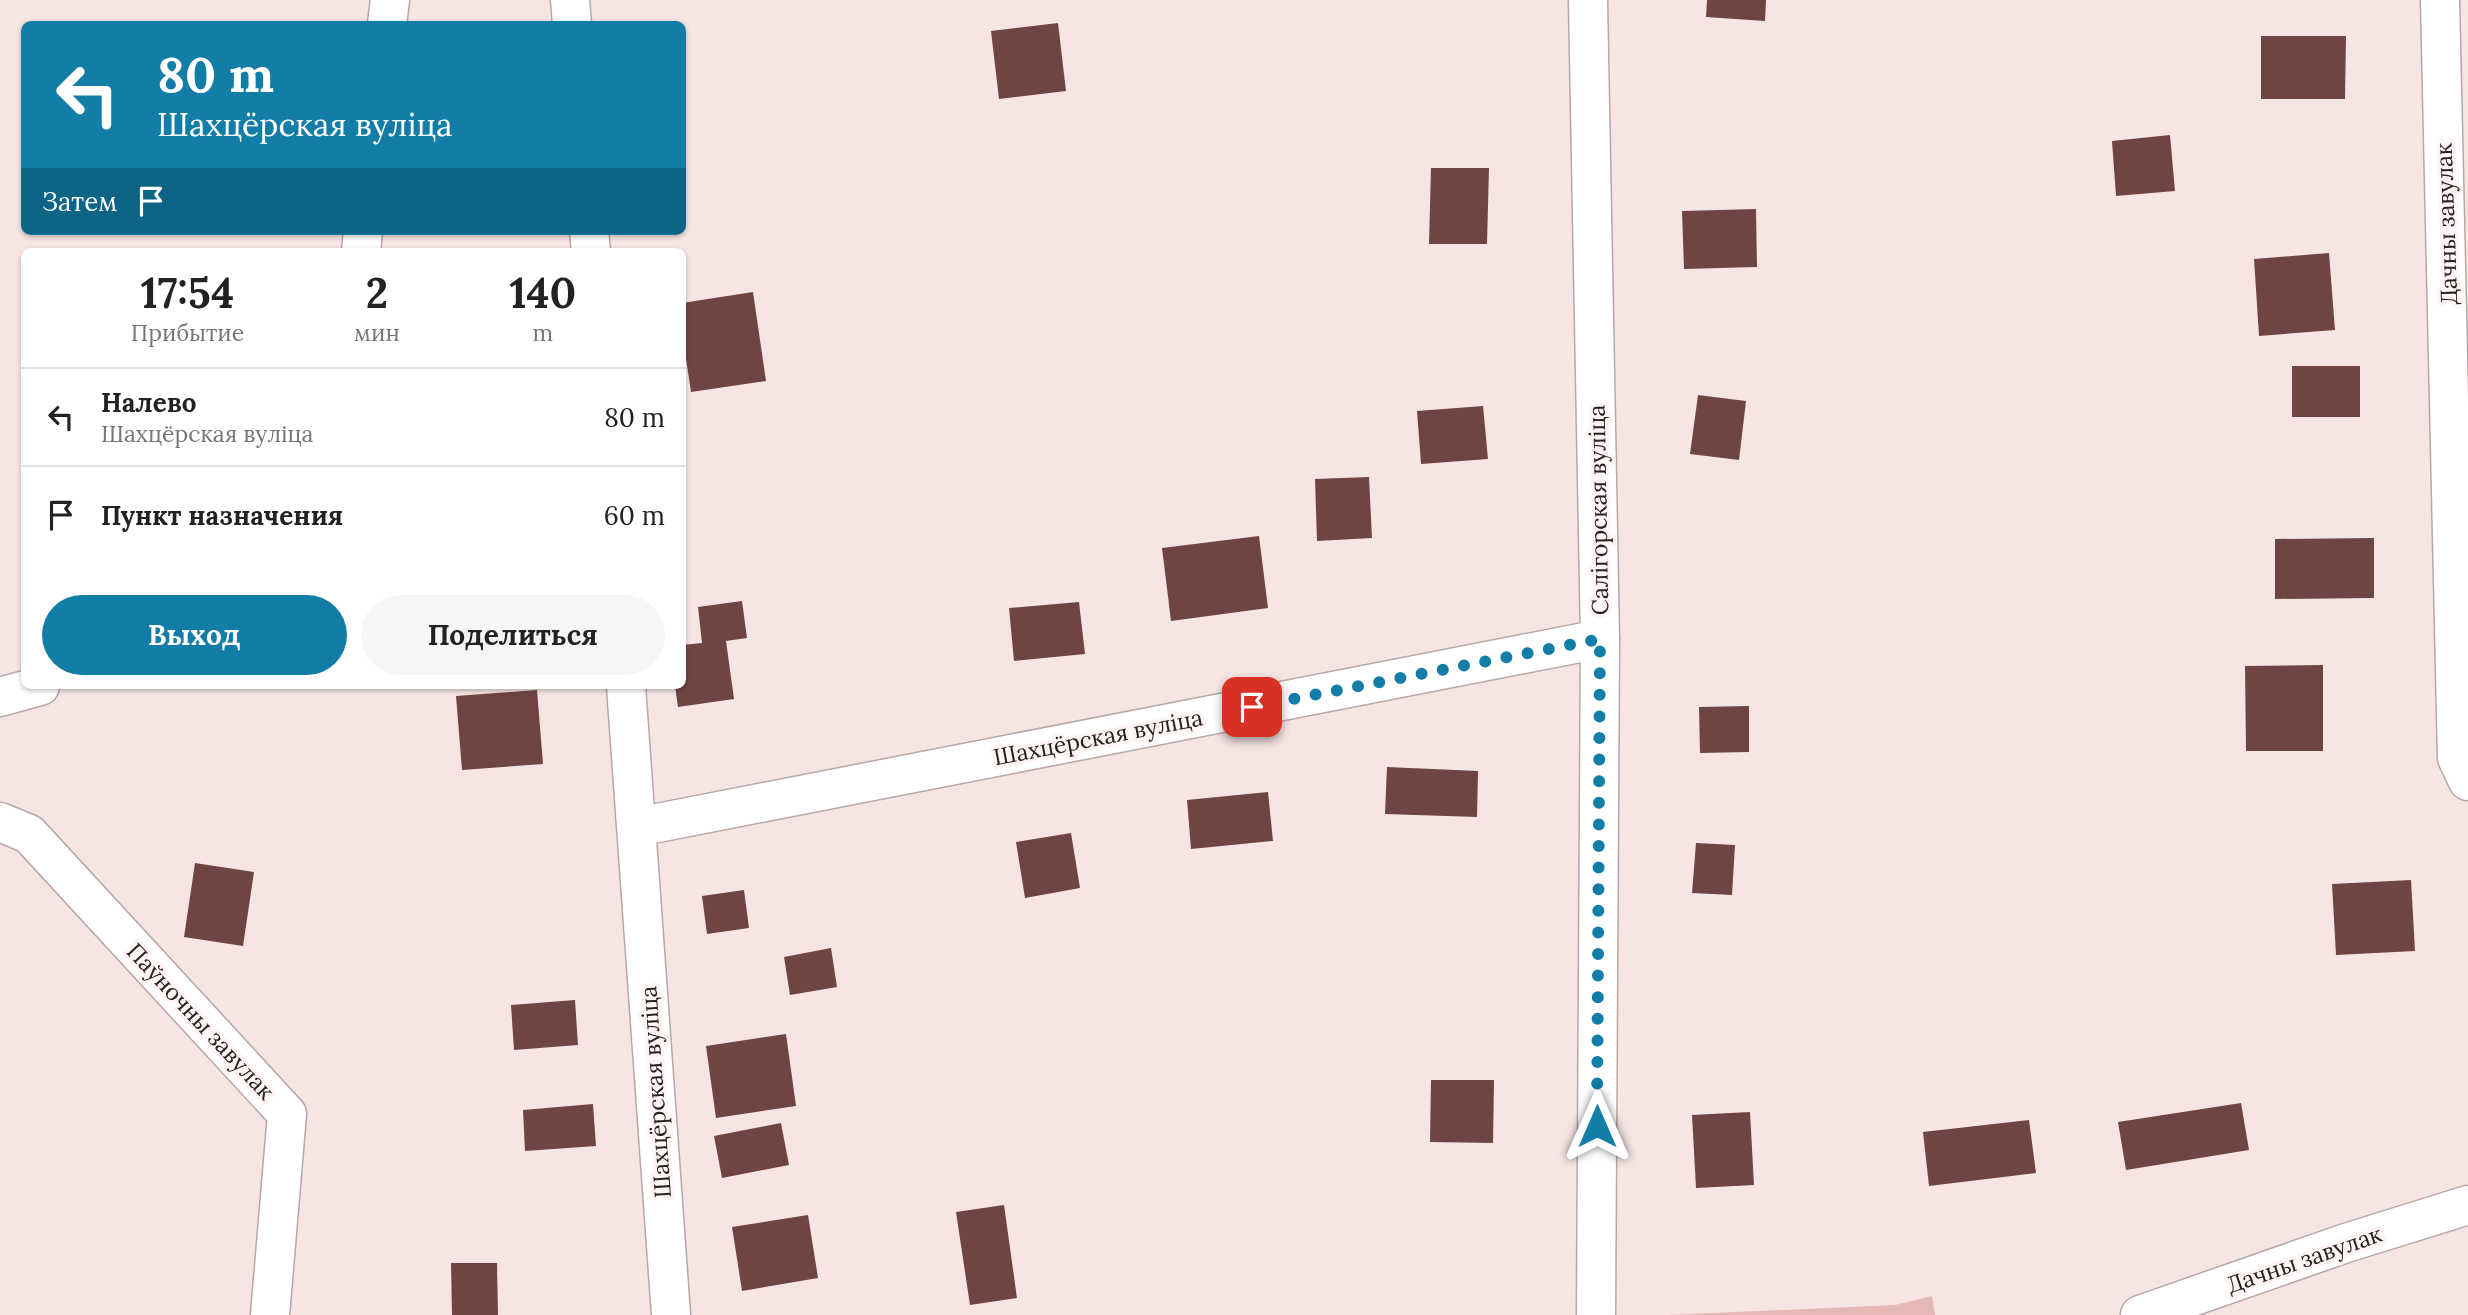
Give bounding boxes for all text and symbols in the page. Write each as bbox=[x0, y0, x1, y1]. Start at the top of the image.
text: 80 m bbox=[157, 43, 274, 105]
icon: left bbox=[42, 49, 133, 140]
text: Шахцёрская вуліца bbox=[157, 104, 453, 145]
street label: Дачны завулак bbox=[2429, 142, 2463, 306]
icon: arrive bbox=[132, 182, 170, 220]
text: Затем bbox=[42, 185, 118, 218]
text: 17:54 bbox=[141, 266, 234, 320]
text: 2 bbox=[366, 266, 388, 320]
text: 140 bbox=[509, 266, 576, 320]
text: Прибытие bbox=[131, 318, 244, 347]
text: мин bbox=[354, 318, 400, 347]
text: m bbox=[533, 318, 553, 347]
text: Налево bbox=[101, 386, 197, 419]
icon: left bbox=[42, 398, 80, 436]
text: 80 m bbox=[604, 401, 665, 434]
street label: Салігорская вуліца bbox=[1582, 404, 1614, 615]
text: Шахцёрская вуліца bbox=[101, 419, 313, 448]
icon: arrive bbox=[42, 496, 80, 534]
text: Пункт назначения bbox=[101, 499, 343, 532]
text: 60 m bbox=[604, 499, 665, 532]
button: Выход bbox=[42, 595, 347, 675]
button: Поделиться bbox=[361, 595, 665, 675]
pin bbox=[1222, 677, 1282, 737]
icon: arrive bbox=[1233, 688, 1271, 726]
street label: Шахцёрская вуліца bbox=[991, 702, 1205, 772]
street label: Паўночны завулак bbox=[121, 937, 282, 1106]
street label: Шахцёрская вуліца bbox=[633, 985, 677, 1199]
position arrow bbox=[1560, 1089, 1634, 1163]
street label: Дачны завулак bbox=[2223, 1219, 2386, 1299]

